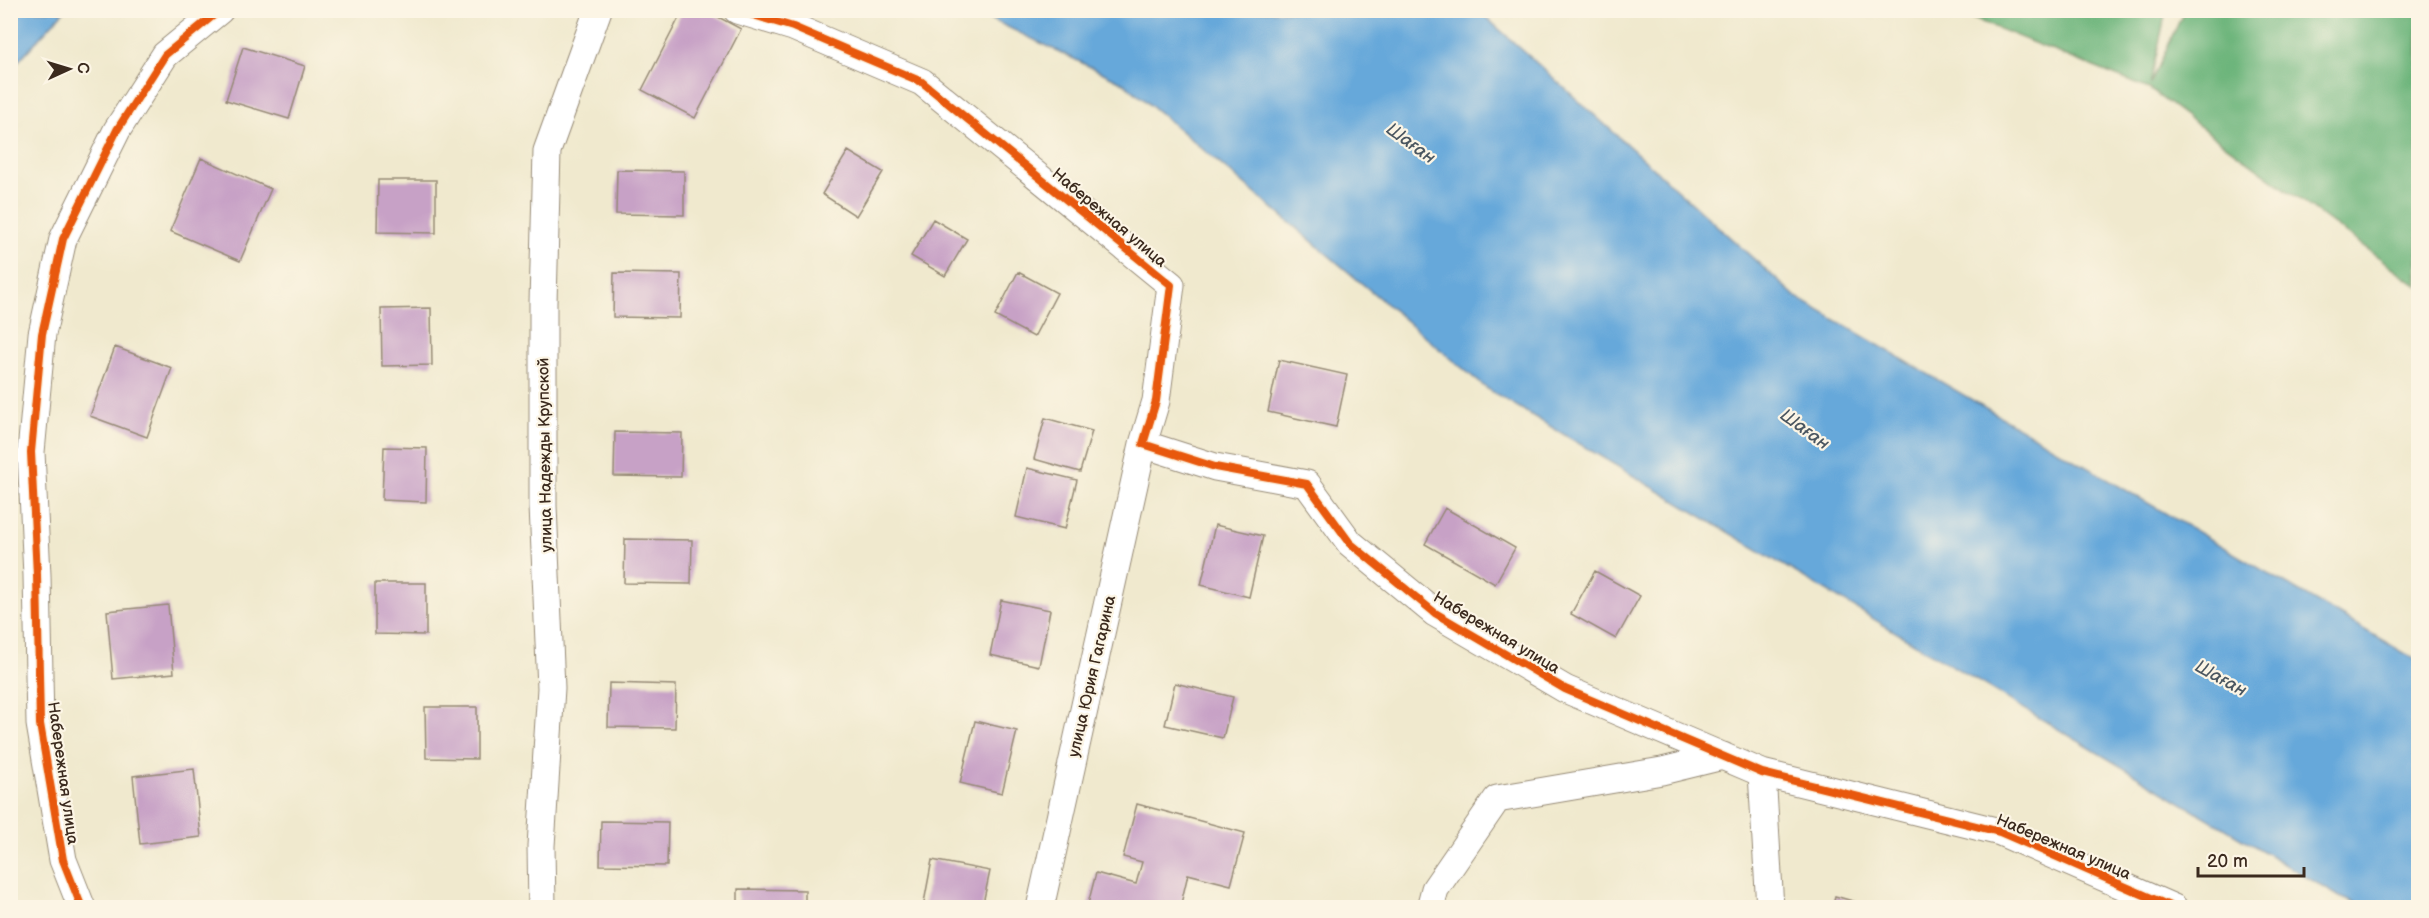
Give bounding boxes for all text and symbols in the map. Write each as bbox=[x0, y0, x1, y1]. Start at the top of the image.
north arrow bbox=[39, 39, 99, 99]
text: С bbox=[73, 62, 92, 74]
water label: Шаған bbox=[1382, 119, 1439, 168]
street label: Набережная улица bbox=[1048, 165, 1171, 272]
street label: улица Надежды Крупской bbox=[534, 357, 557, 553]
water label: Шаған bbox=[1776, 405, 1833, 454]
street label: Набережная улица bbox=[1430, 588, 1563, 679]
street label: улица Юрия Гагарина bbox=[1065, 593, 1120, 759]
water label: Шаған bbox=[2191, 656, 2250, 701]
street label: Набережная улица bbox=[43, 701, 82, 846]
street label: Набережная улица bbox=[1993, 810, 2134, 884]
scale bar bbox=[2198, 840, 2304, 878]
text: 20 m bbox=[2207, 851, 2248, 872]

